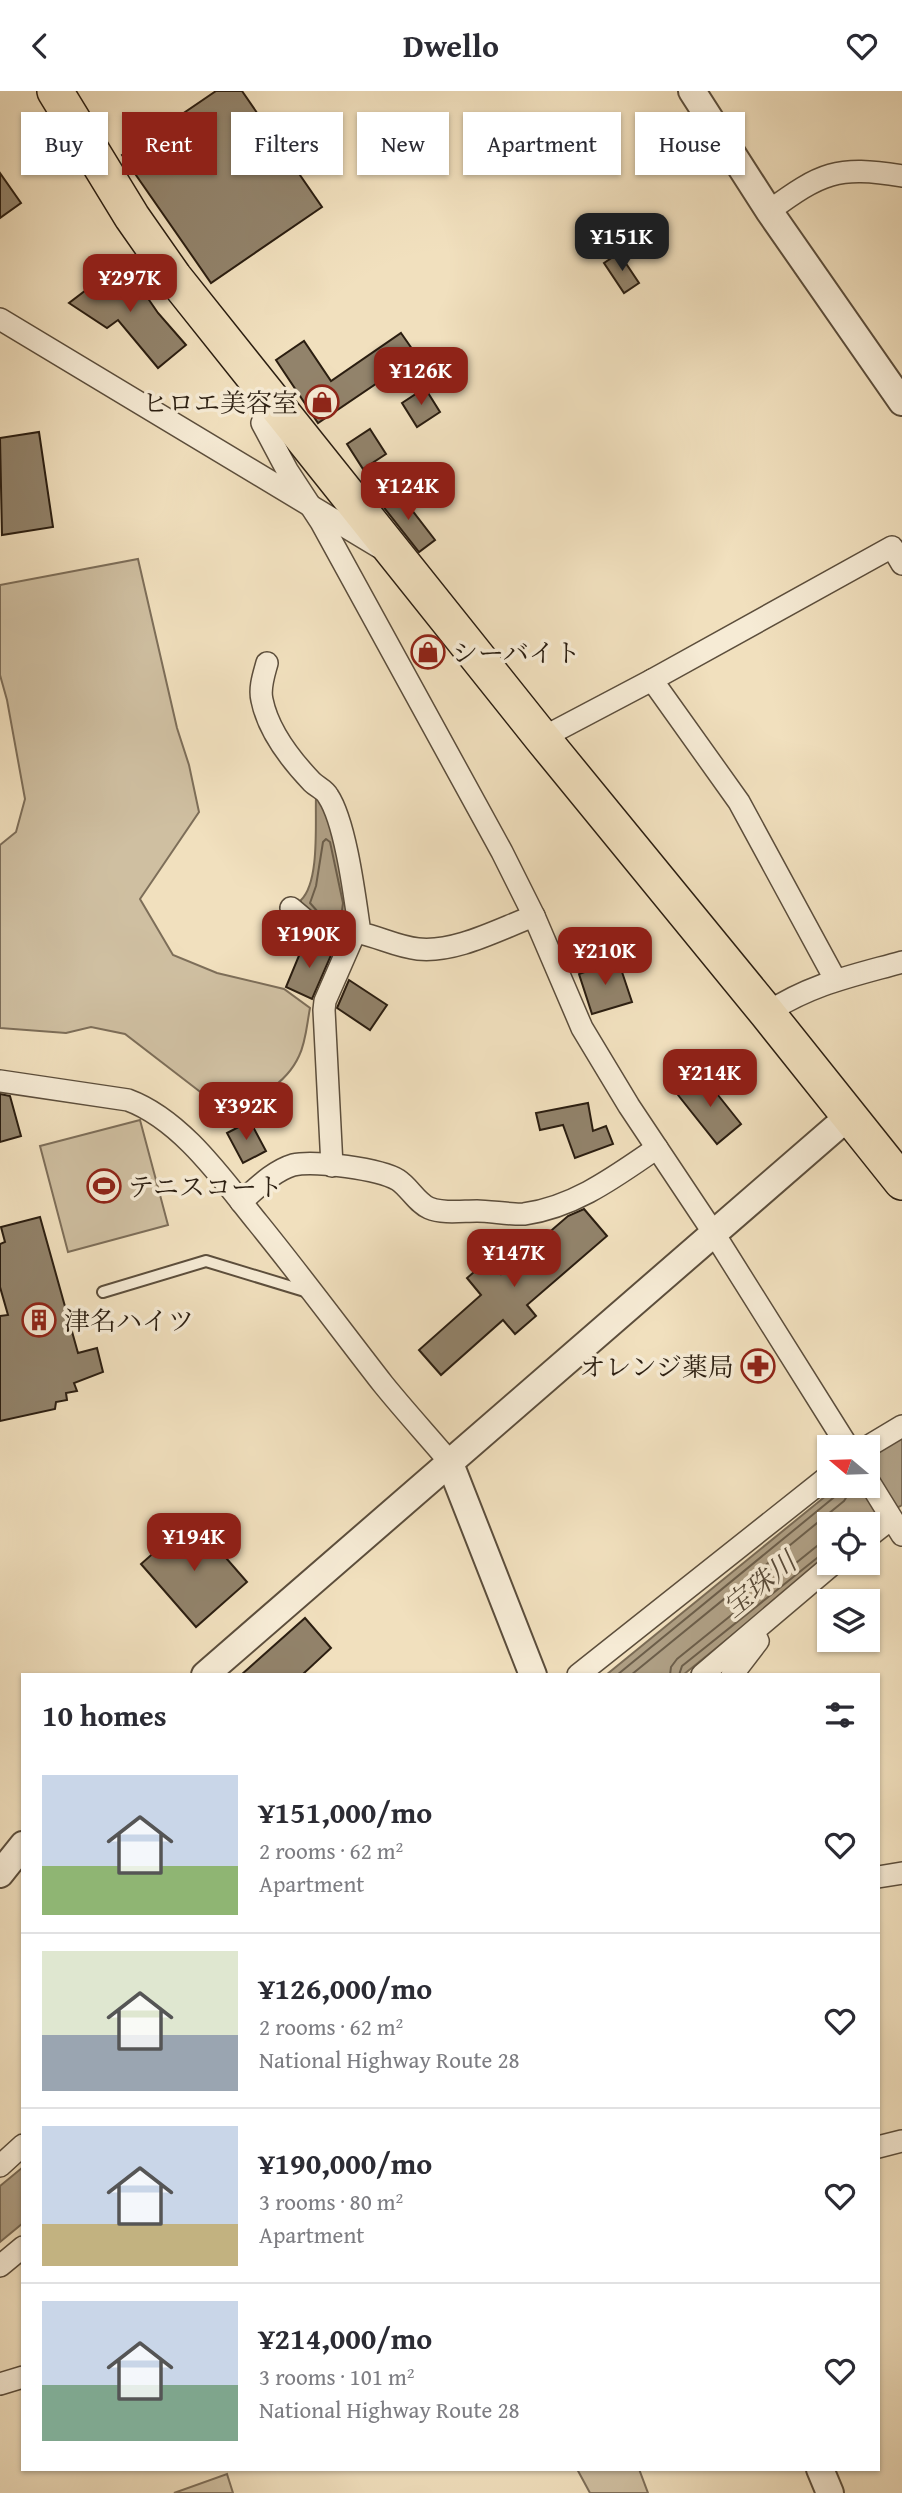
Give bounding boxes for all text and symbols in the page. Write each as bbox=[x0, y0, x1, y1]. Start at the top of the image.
text: Dwello bbox=[403, 22, 499, 69]
icon: back bbox=[21, 27, 59, 65]
icon: heart bbox=[843, 27, 881, 65]
chip: Buy bbox=[21, 112, 108, 175]
chip: Rent bbox=[122, 112, 217, 175]
chip: Filters bbox=[231, 112, 343, 175]
chip: New bbox=[357, 112, 449, 175]
chip: Apartment bbox=[463, 112, 621, 175]
chip: House bbox=[635, 112, 745, 175]
pin: ¥151K bbox=[573, 213, 671, 273]
text: ¥151K bbox=[591, 219, 653, 252]
pin: ¥297K bbox=[81, 255, 179, 314]
text: ¥297K bbox=[99, 260, 161, 293]
pin: ¥126K bbox=[372, 347, 470, 407]
text: ¥126K bbox=[390, 353, 452, 386]
place label: ヒロエ美容室 bbox=[142, 383, 298, 422]
shop icon: ヒロエ美容室 bbox=[303, 383, 341, 421]
pin: ¥124K bbox=[359, 463, 457, 522]
text: ¥124K bbox=[377, 468, 439, 501]
shop icon: シーバイト bbox=[409, 633, 447, 671]
place label: シーバイト bbox=[452, 633, 581, 672]
pin: ¥190K bbox=[260, 911, 358, 970]
text: ¥190K bbox=[278, 916, 340, 949]
pin: ¥210K bbox=[556, 927, 654, 987]
text: ¥210K bbox=[574, 933, 636, 966]
pin: ¥214K bbox=[661, 1049, 759, 1109]
text: ¥214K bbox=[679, 1055, 741, 1088]
pin: ¥392K bbox=[197, 1083, 295, 1142]
text: ¥392K bbox=[215, 1088, 277, 1121]
sports icon: テニスコート bbox=[85, 1167, 123, 1205]
place label: テニスコート bbox=[128, 1167, 283, 1206]
pin: ¥147K bbox=[465, 1229, 563, 1289]
text: ¥147K bbox=[483, 1235, 545, 1268]
building icon: 津名ハイツ bbox=[20, 1301, 58, 1339]
place label: 津名ハイツ bbox=[64, 1301, 194, 1340]
place label: オレンジ薬局 bbox=[579, 1347, 734, 1386]
pharmacy icon: オレンジ薬局 bbox=[739, 1347, 777, 1385]
north arrow bbox=[817, 1435, 880, 1498]
map controls bbox=[817, 1435, 880, 1652]
button: locate bbox=[817, 1512, 880, 1575]
pin: ¥194K bbox=[145, 1513, 243, 1573]
text: ¥194K bbox=[163, 1519, 225, 1552]
water label: 宝珠川 bbox=[713, 1540, 807, 1626]
button: layers bbox=[817, 1589, 880, 1652]
text: 10 homes bbox=[42, 1693, 167, 1737]
icon: filters bbox=[821, 1696, 859, 1734]
text: ¥151,000/mo bbox=[259, 1790, 432, 1834]
icon: home bbox=[98, 1803, 182, 1887]
icon: heart bbox=[821, 1826, 859, 1864]
text: 2 rooms · 62 m² bbox=[259, 1834, 403, 1867]
text: Apartment bbox=[259, 1867, 364, 1900]
text: ¥126,000/mo bbox=[259, 1966, 432, 2010]
icon: home bbox=[98, 1979, 182, 2063]
icon: heart bbox=[821, 2002, 859, 2040]
text: 2 rooms · 62 m² bbox=[259, 2010, 403, 2043]
text: National Highway Route 28 bbox=[259, 2043, 520, 2076]
text: ¥190,000/mo bbox=[259, 2141, 432, 2185]
icon: home bbox=[98, 2154, 182, 2238]
icon: heart bbox=[821, 2177, 859, 2215]
text: 3 rooms · 80 m² bbox=[259, 2185, 403, 2218]
text: Apartment bbox=[259, 2218, 364, 2251]
text: ¥214,000/mo bbox=[259, 2316, 432, 2360]
icon: home bbox=[98, 2329, 182, 2413]
icon: heart bbox=[821, 2352, 859, 2390]
text: 3 rooms · 101 m² bbox=[259, 2360, 414, 2393]
text: National Highway Route 28 bbox=[259, 2393, 520, 2426]

